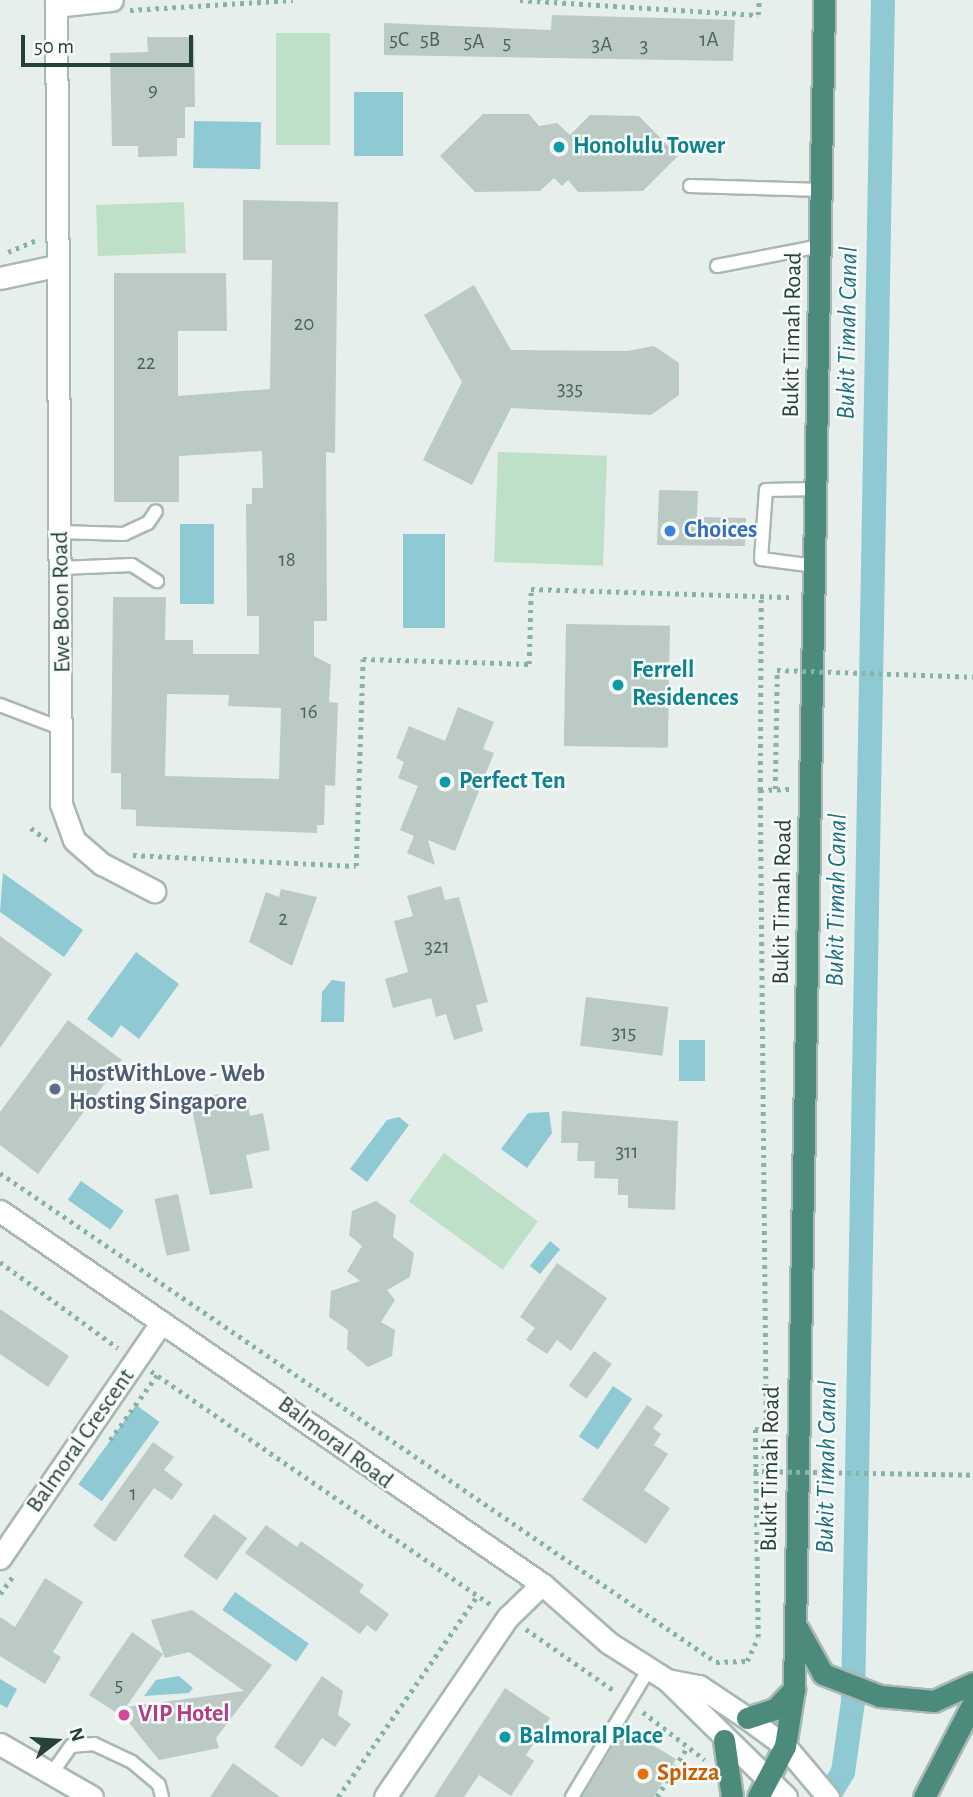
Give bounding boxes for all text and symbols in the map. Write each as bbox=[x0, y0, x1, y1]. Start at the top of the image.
scale bar bbox=[24, 21, 196, 65]
house number: 5C bbox=[389, 27, 409, 53]
house number: 5B bbox=[420, 27, 440, 53]
house number: 1A bbox=[699, 27, 719, 53]
house number: 5A bbox=[464, 29, 484, 55]
house number: 5 bbox=[503, 30, 511, 56]
house number: 3A bbox=[592, 32, 612, 58]
house number: 3 bbox=[640, 33, 648, 59]
text: 50 m bbox=[34, 36, 74, 57]
house number: 9 bbox=[148, 77, 158, 103]
place label: Honolulu Tower bbox=[573, 133, 725, 161]
marker: Honolulu Tower bbox=[551, 139, 567, 155]
water label: Bukit Timah Canal bbox=[831, 246, 865, 420]
street label: Bukit Timah Road bbox=[777, 252, 809, 418]
house number: 20 bbox=[294, 311, 314, 337]
house number: 22 bbox=[136, 350, 156, 376]
house number: 335 bbox=[557, 376, 583, 402]
place label: Choices bbox=[684, 517, 757, 545]
marker: Choices bbox=[662, 523, 678, 539]
street label: Ewe Boon Road bbox=[46, 531, 78, 673]
house number: 18 bbox=[278, 547, 296, 573]
place label: Ferrell Residences bbox=[632, 657, 739, 713]
marker: Ferrell Residences bbox=[610, 677, 626, 693]
house number: 16 bbox=[300, 699, 318, 725]
place label: Perfect Ten bbox=[459, 768, 566, 796]
marker: Perfect Ten bbox=[437, 774, 453, 790]
water label: Bukit Timah Canal bbox=[820, 813, 854, 987]
street label: Bukit Timah Road bbox=[767, 819, 799, 985]
house number: 2 bbox=[278, 906, 288, 932]
house number: 321 bbox=[424, 934, 450, 960]
house number: 315 bbox=[612, 1020, 636, 1046]
place label: HostWithLove - Web Hosting Singapore bbox=[69, 1061, 265, 1117]
marker: HostWithLove - Web Hosting Singapore bbox=[47, 1081, 63, 1097]
house number: 311 bbox=[615, 1139, 639, 1165]
street label: Balmoral Crescent bbox=[21, 1363, 141, 1519]
water label: Bukit Timah Canal bbox=[810, 1380, 844, 1554]
street label: Bukit Timah Road bbox=[755, 1386, 787, 1552]
street label: Balmoral Road bbox=[272, 1390, 398, 1496]
house number: 1 bbox=[129, 1481, 137, 1507]
house number: 5 bbox=[115, 1672, 123, 1698]
place label: VIP Hotel bbox=[138, 1701, 230, 1729]
north arrow bbox=[21, 1706, 91, 1776]
marker: VIP Hotel bbox=[116, 1707, 132, 1723]
place label: Balmoral Place bbox=[519, 1723, 663, 1751]
text: N bbox=[66, 1726, 88, 1744]
marker: Balmoral Place bbox=[497, 1729, 513, 1745]
place label: Spizza bbox=[657, 1760, 720, 1788]
marker: Spizza bbox=[635, 1766, 651, 1782]

